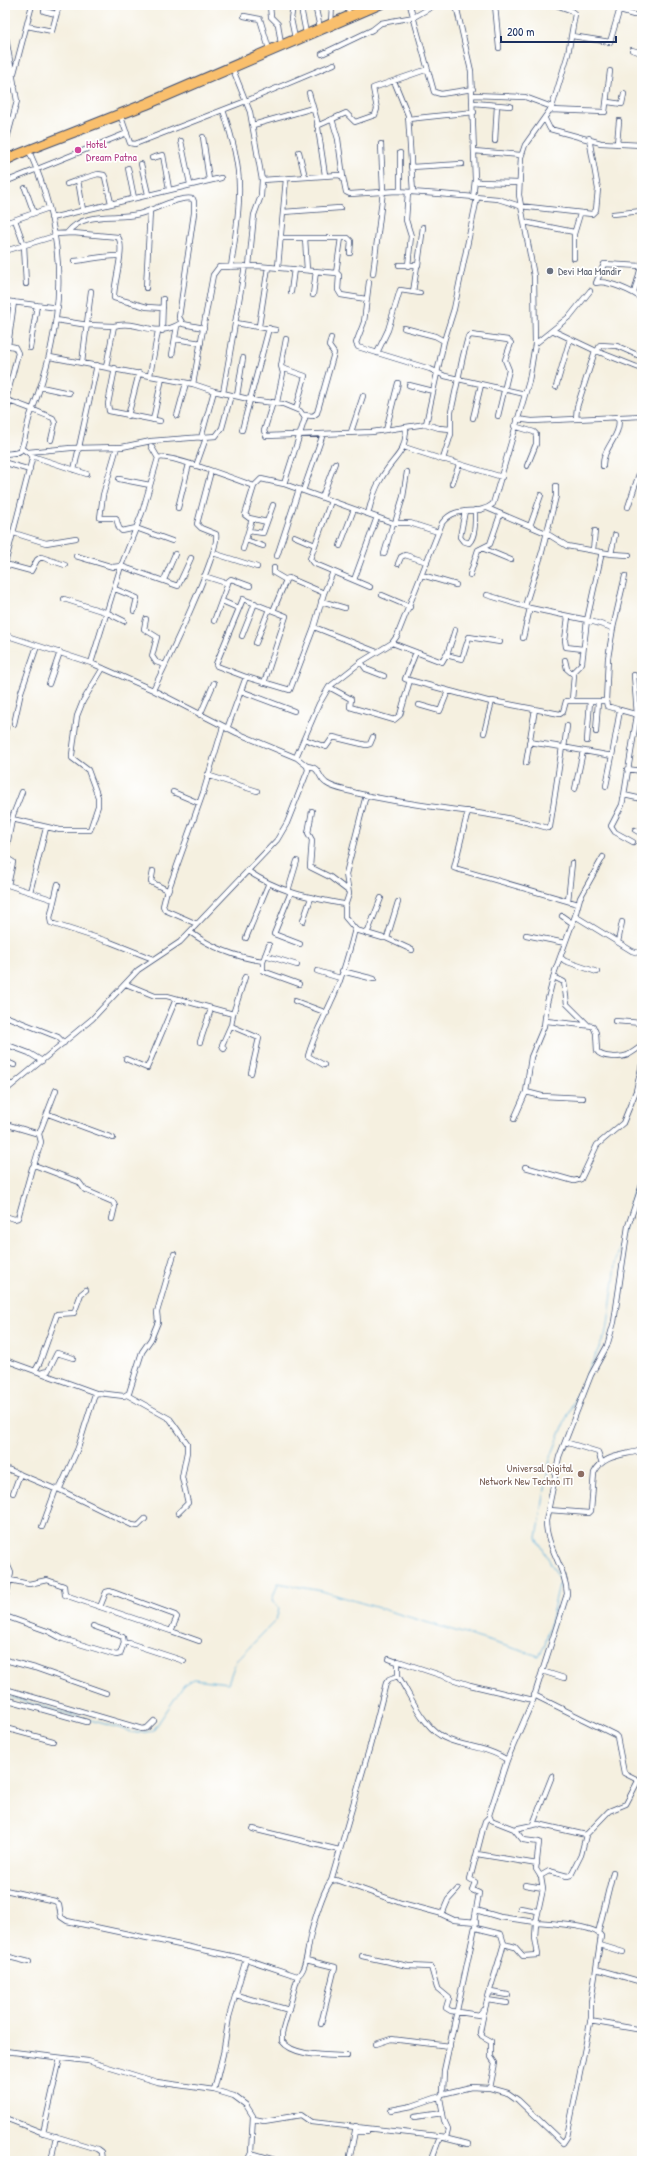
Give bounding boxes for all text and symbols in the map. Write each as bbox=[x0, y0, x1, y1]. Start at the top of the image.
scale bar bbox=[501, 18, 616, 44]
text: 200 m bbox=[507, 23, 534, 40]
place label: Hotel Dream Patna bbox=[86, 137, 138, 164]
marker: Hotel Dream Patna bbox=[73, 145, 83, 155]
place label: Devi Maa Mandir bbox=[558, 264, 622, 278]
marker: Devi Maa Mandir bbox=[545, 266, 555, 276]
place label: Universal Digital Network New Techno ITI bbox=[480, 1461, 573, 1488]
marker: Universal Digital Network New Techno ITI bbox=[576, 1469, 586, 1479]

